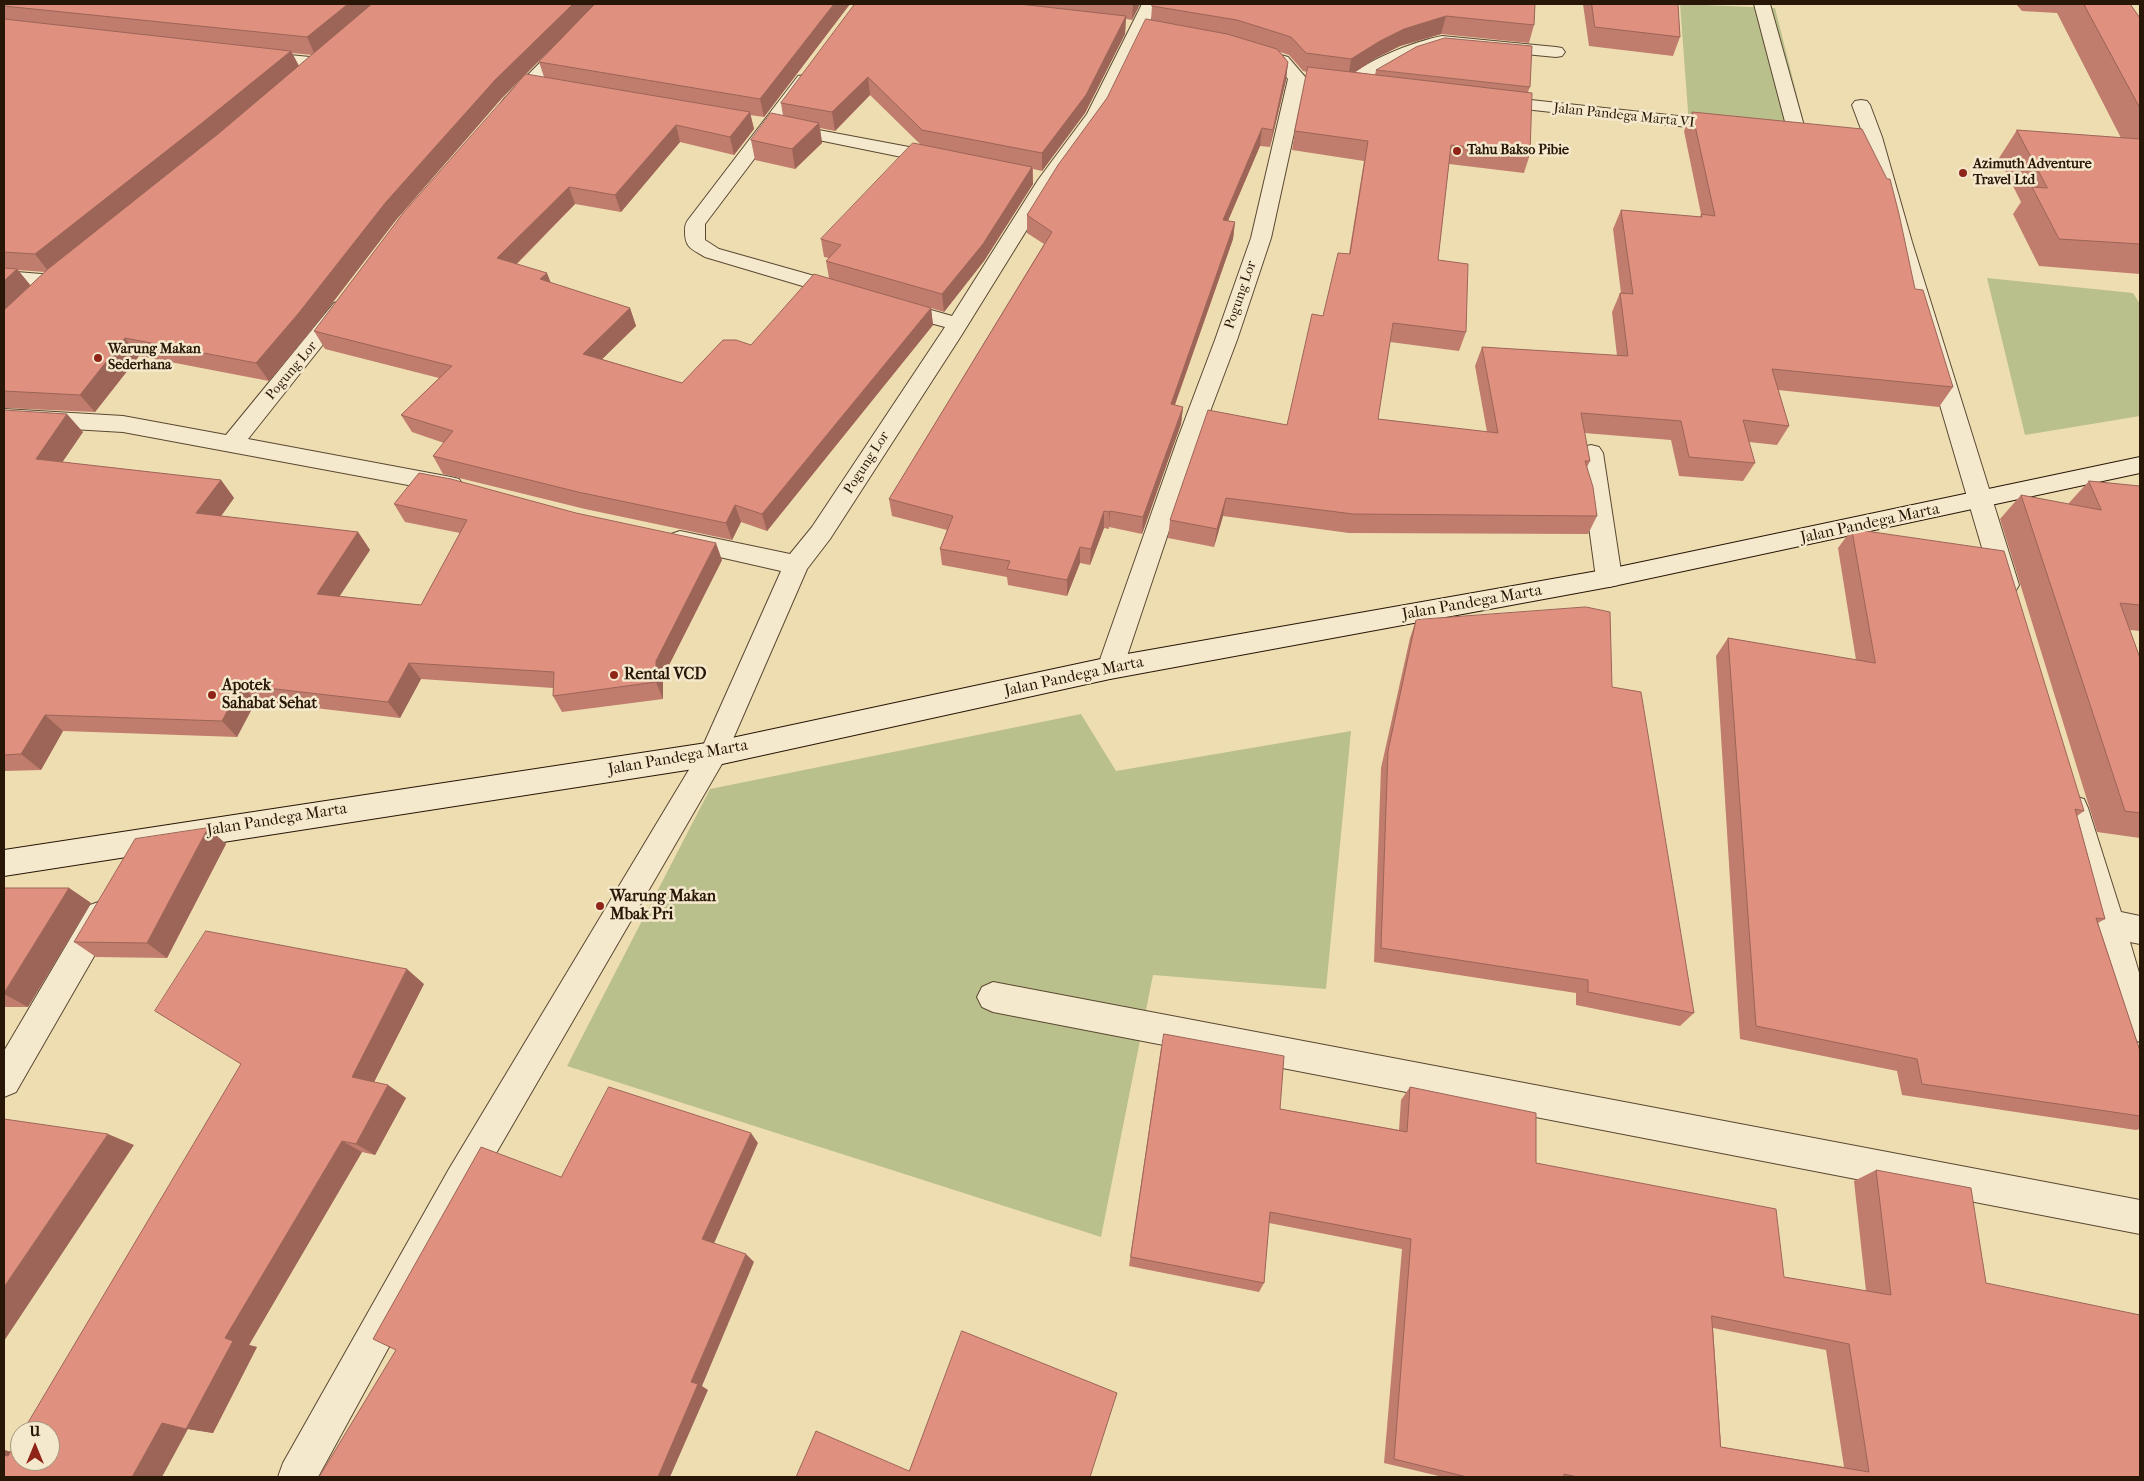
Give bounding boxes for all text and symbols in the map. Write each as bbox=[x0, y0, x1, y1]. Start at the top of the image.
street label: Jalan Pandega Marta VI bbox=[1553, 100, 1695, 132]
place label: Tahu Bakso Pibie bbox=[1467, 143, 1569, 159]
marker: Tahu Bakso Pibie bbox=[1451, 145, 1463, 157]
place label: Azimuth Adventure Travel Ltd bbox=[1973, 157, 2092, 190]
marker: Azimuth Adventure Travel Ltd bbox=[1957, 167, 1969, 179]
street label: Pogung Lor bbox=[1222, 259, 1260, 331]
street label: Pogung Lor bbox=[263, 338, 321, 404]
place label: Warung Makan Sederhana bbox=[108, 342, 201, 374]
marker: Warung Makan Sederhana bbox=[92, 352, 104, 364]
street label: Pogung Lor bbox=[841, 429, 893, 497]
street label: Jalan Pandega Marta bbox=[1799, 500, 1941, 548]
street label: Jalan Pandega Marta bbox=[1401, 581, 1543, 625]
street label: Jalan Pandega Marta bbox=[1003, 653, 1145, 701]
place label: Rental VCD bbox=[624, 665, 707, 685]
marker: Rental VCD bbox=[608, 669, 620, 681]
place label: Apotek Sahabat Sehat bbox=[222, 676, 317, 714]
marker: Apotek Sahabat Sehat bbox=[206, 689, 218, 701]
street label: Jalan Pandega Marta bbox=[607, 736, 749, 780]
street label: Jalan Pandega Marta bbox=[205, 799, 349, 841]
place label: Warung Makan Mbak Pri bbox=[610, 887, 716, 925]
marker: Warung Makan Mbak Pri bbox=[594, 900, 606, 912]
north arrow bbox=[10, 1421, 60, 1471]
text: U bbox=[30, 1423, 40, 1440]

